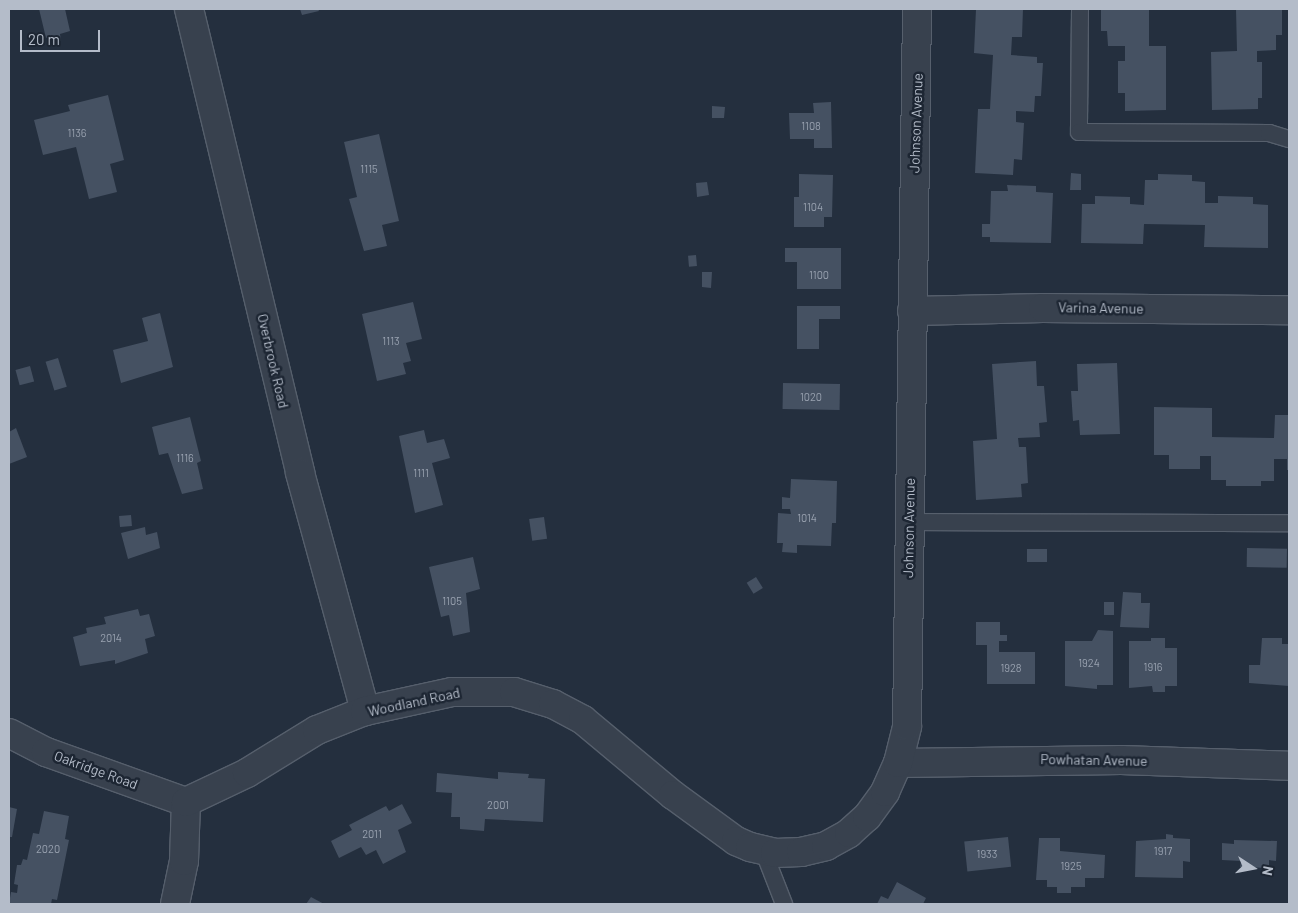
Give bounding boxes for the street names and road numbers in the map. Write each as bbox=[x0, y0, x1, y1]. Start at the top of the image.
street label: Johnson Avenue bbox=[906, 73, 926, 173]
street label: Varina Avenue bbox=[1058, 299, 1144, 317]
street label: Overbrook Road bbox=[254, 312, 292, 410]
street label: Johnson Avenue bbox=[900, 478, 918, 578]
street label: Woodland Road bbox=[366, 684, 462, 720]
street label: Oakridge Road bbox=[52, 747, 140, 793]
street label: Powhatan Avenue bbox=[1040, 751, 1148, 769]

